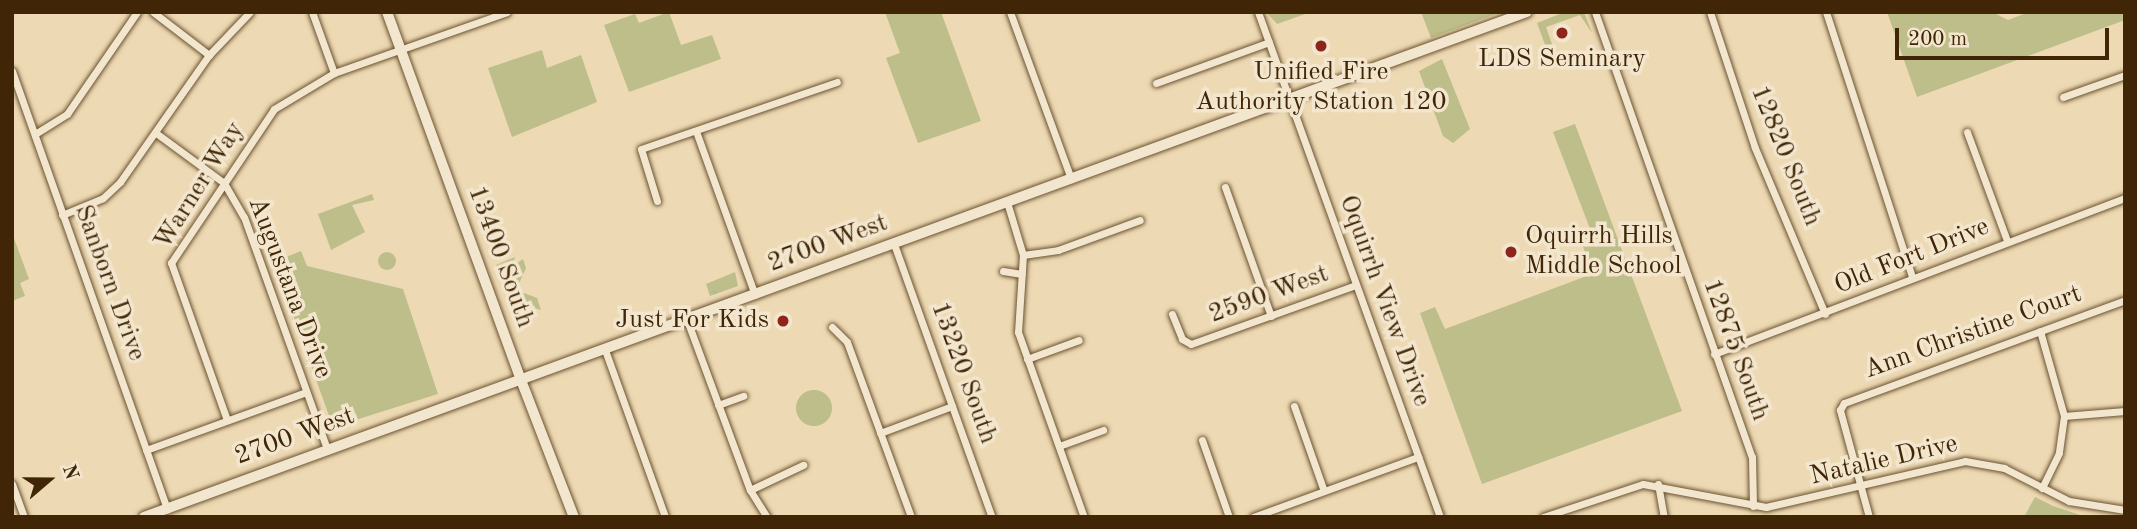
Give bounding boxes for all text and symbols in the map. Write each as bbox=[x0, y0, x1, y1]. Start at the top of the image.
scale bar bbox=[1899, 14, 2112, 58]
marker: LDS Seminary bbox=[1554, 25, 1570, 41]
text: 200 m bbox=[1908, 29, 1967, 50]
marker: Unified Fire Authority Station 120 bbox=[1313, 38, 1329, 54]
place label: LDS Seminary bbox=[1478, 44, 1646, 76]
place label: Unified Fire Authority Station 120 bbox=[1195, 57, 1447, 119]
street label: 12820 South bbox=[1743, 81, 1827, 231]
street label: Warner Way bbox=[148, 116, 252, 256]
street label: 13400 South bbox=[460, 182, 540, 332]
street label: Oquirrh View Drive bbox=[1331, 191, 1437, 411]
street label: Augustana Drive bbox=[240, 193, 338, 383]
street label: Sanborn Drive bbox=[66, 201, 152, 365]
street label: 2700 West bbox=[764, 208, 892, 280]
street label: Old Fort Drive bbox=[1830, 212, 1994, 302]
place label: Oquirrh Hills Middle School bbox=[1525, 221, 1682, 282]
marker: Oquirrh Hills Middle School bbox=[1503, 244, 1519, 260]
street label: 2590 West bbox=[1205, 259, 1333, 331]
street label: 12875 South bbox=[1695, 275, 1775, 425]
street label: Ann Christine Court bbox=[1860, 279, 2086, 387]
street label: 13220 South bbox=[923, 298, 1003, 448]
place label: Just For Kids bbox=[615, 305, 769, 337]
marker: Just For Kids bbox=[775, 313, 791, 329]
street label: 2700 West bbox=[231, 401, 359, 473]
street label: Natalie Drive bbox=[1807, 429, 1961, 493]
north arrow bbox=[14, 445, 84, 515]
text: N bbox=[58, 463, 81, 483]

